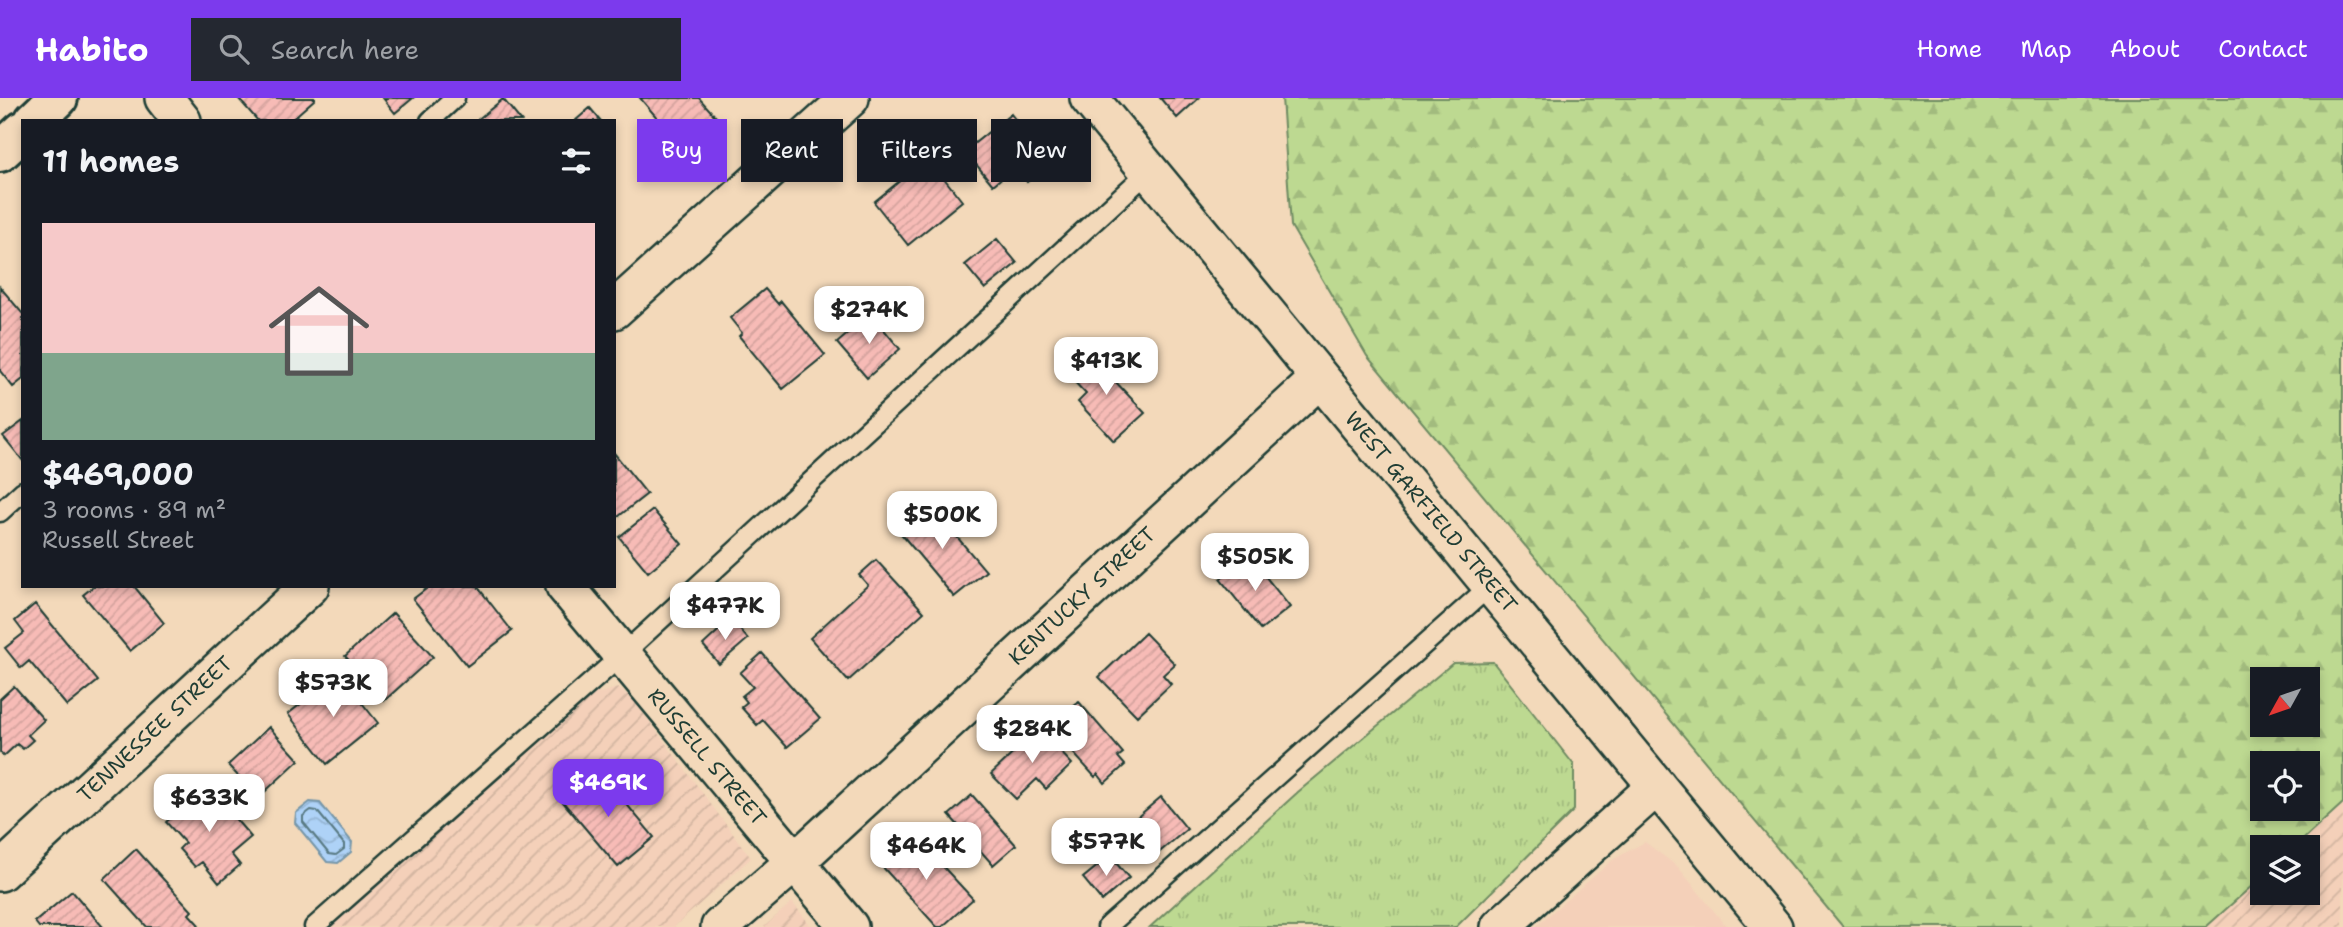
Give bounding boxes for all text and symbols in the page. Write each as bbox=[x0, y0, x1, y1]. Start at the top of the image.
search box bbox=[191, 18, 681, 81]
text: Habito bbox=[35, 27, 149, 72]
icon: search bbox=[215, 30, 253, 68]
text: Search here bbox=[271, 32, 419, 67]
text: Home bbox=[1916, 33, 1982, 65]
text: Map bbox=[2020, 33, 2072, 65]
text: About bbox=[2110, 33, 2180, 65]
text: Contact bbox=[2218, 33, 2308, 65]
chip: Buy bbox=[637, 119, 727, 182]
chip: Rent bbox=[741, 119, 843, 182]
chip: Filters bbox=[857, 119, 977, 182]
chip: New bbox=[991, 119, 1091, 182]
text: 11 homes bbox=[42, 141, 179, 182]
icon: filters bbox=[557, 142, 595, 180]
icon: home bbox=[256, 268, 382, 394]
pin: $274K bbox=[820, 286, 918, 346]
text: $274K bbox=[830, 294, 908, 324]
pin: $413K bbox=[1057, 338, 1155, 397]
text: $413K bbox=[1070, 345, 1142, 375]
street label: WEST GARFIELD STREET bbox=[1338, 405, 1524, 619]
text: $469,000 bbox=[42, 454, 194, 495]
pin: $500K bbox=[893, 491, 991, 551]
text: 3 rooms · 89 m² bbox=[42, 495, 226, 525]
text: $500K bbox=[903, 499, 981, 529]
street label: KENTUCKY STREET bbox=[1003, 521, 1161, 671]
text: Russell Street bbox=[42, 525, 194, 555]
pin: $505K bbox=[1206, 533, 1304, 593]
text: $505K bbox=[1217, 541, 1293, 571]
pin: $477K bbox=[676, 582, 774, 642]
text: $477K bbox=[686, 590, 764, 620]
street label: TENNESSEE STREET bbox=[71, 650, 239, 808]
pin: $573K bbox=[284, 660, 382, 719]
text: $573K bbox=[295, 667, 371, 697]
north arrow bbox=[2250, 667, 2320, 737]
map controls bbox=[2250, 667, 2320, 905]
street label: RUSSELL STREET bbox=[641, 683, 773, 831]
pin: $284K bbox=[983, 706, 1081, 765]
text: $284K bbox=[993, 713, 1071, 743]
button: locate bbox=[2250, 751, 2320, 821]
pin: $469K bbox=[559, 760, 657, 819]
text: $469K bbox=[569, 767, 647, 797]
pin: $633K bbox=[160, 774, 258, 834]
text: $633K bbox=[170, 782, 248, 812]
pin: $577K bbox=[1057, 818, 1155, 878]
pin: $464K bbox=[877, 822, 975, 882]
text: $577K bbox=[1067, 826, 1145, 856]
text: $464K bbox=[886, 830, 966, 860]
button: layers bbox=[2250, 835, 2320, 905]

